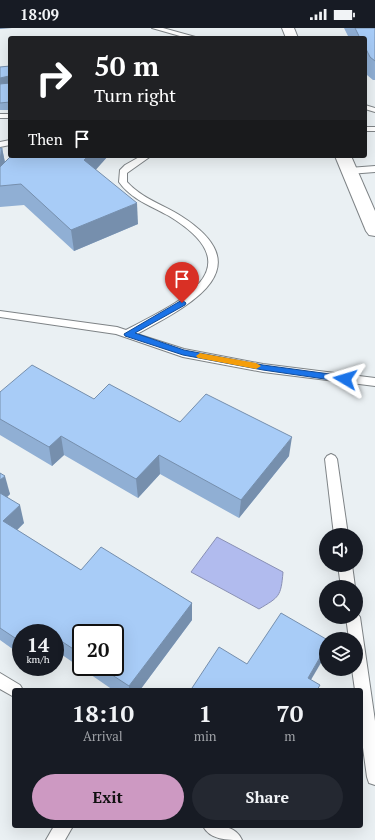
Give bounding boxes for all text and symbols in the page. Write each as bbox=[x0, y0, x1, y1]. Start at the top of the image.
text: 18:09 bbox=[20, 4, 59, 24]
text: 50 m bbox=[94, 47, 159, 84]
icon: right bbox=[28, 52, 80, 104]
text: Turn right bbox=[94, 83, 176, 107]
icon: arrive bbox=[71, 128, 93, 150]
text: Then bbox=[28, 129, 63, 149]
pin bbox=[165, 262, 199, 303]
icon: arrive bbox=[171, 268, 193, 290]
position arrow bbox=[324, 358, 366, 400]
map controls bbox=[319, 528, 363, 676]
button: sound bbox=[319, 528, 363, 572]
button: search bbox=[319, 580, 363, 624]
speed limit sign: 20 bbox=[72, 624, 124, 676]
text: 14 bbox=[27, 631, 49, 658]
button: layers bbox=[319, 632, 363, 676]
text: km/h bbox=[26, 653, 50, 666]
text: 18:10 bbox=[72, 697, 134, 729]
text: 1 bbox=[198, 697, 212, 729]
text: 70 bbox=[276, 697, 303, 729]
text: Arrival bbox=[83, 727, 123, 745]
text: min bbox=[194, 727, 217, 745]
text: m bbox=[284, 727, 295, 745]
button: Exit bbox=[32, 774, 184, 820]
button: Share bbox=[192, 774, 343, 820]

